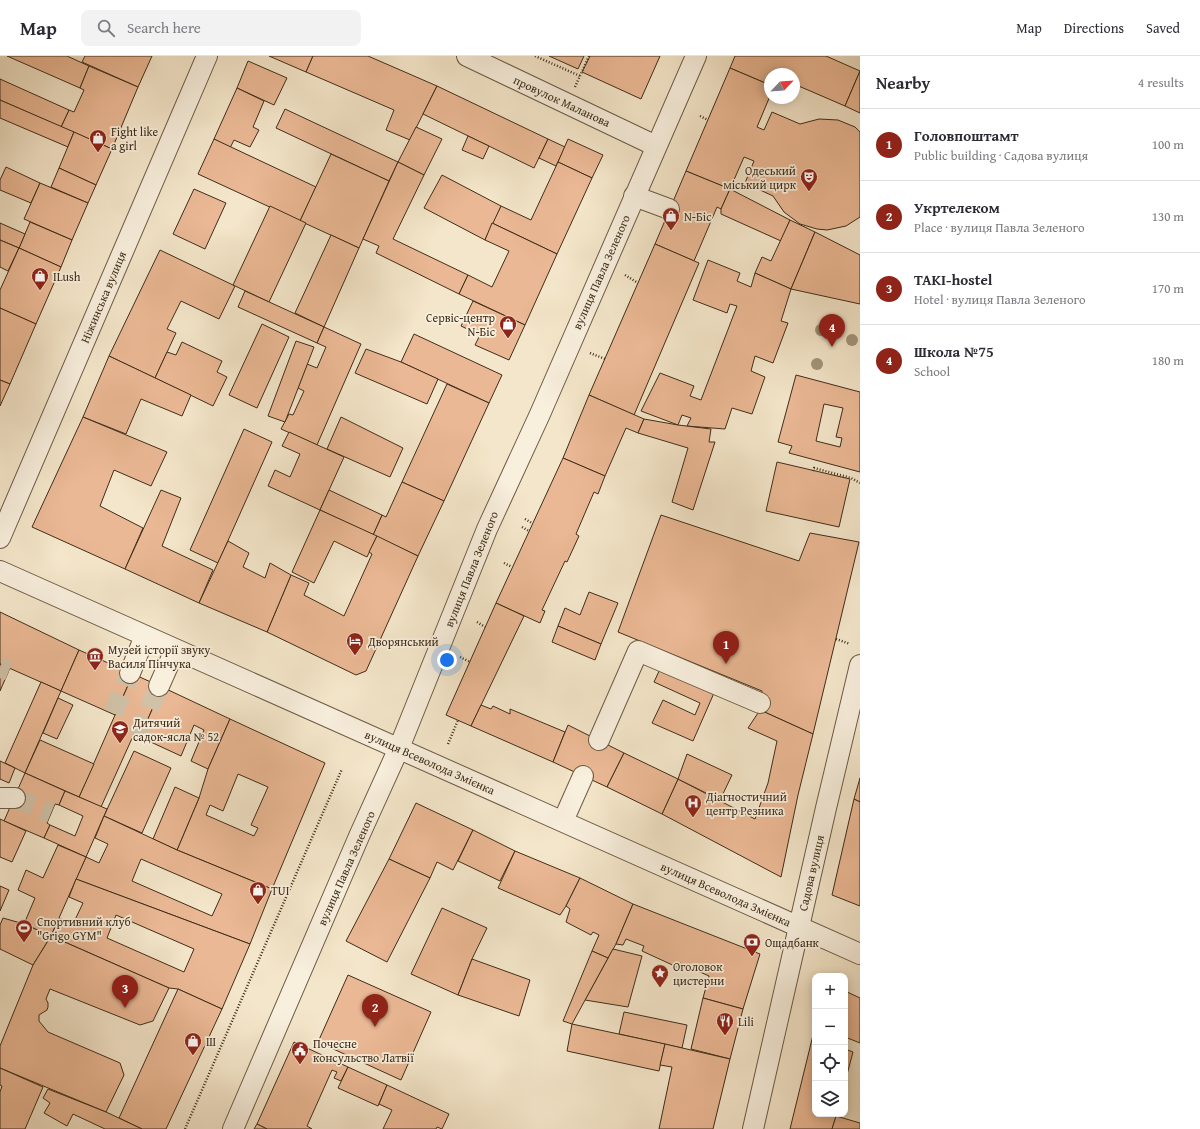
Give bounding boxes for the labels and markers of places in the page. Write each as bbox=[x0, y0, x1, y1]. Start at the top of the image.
place label: Fight like a girl bbox=[111, 123, 158, 154]
shop icon: Fight like a girl bbox=[88, 128, 108, 153]
place label: Одеський міський цирк bbox=[723, 162, 797, 193]
theatre icon: Одеський міський цирк bbox=[799, 167, 819, 192]
shop icon: N-Біс bbox=[661, 206, 681, 231]
place label: N-Біс bbox=[684, 208, 712, 225]
shop icon: ILush bbox=[30, 266, 50, 291]
place label: ILush bbox=[53, 268, 81, 285]
place label: Сервіс-центр N-Біс bbox=[426, 309, 496, 340]
shop icon: Сервіс-центр N-Біс bbox=[498, 314, 518, 339]
pin: 4 bbox=[819, 314, 845, 347]
hotel icon: Дворянський bbox=[345, 631, 365, 656]
pin: 1 bbox=[713, 631, 739, 664]
place label: Дворянський bbox=[367, 633, 439, 650]
place label: Музей історії звуку Василя Пінчука bbox=[108, 641, 210, 672]
museum icon: Музей історії звуку Василя Пінчука bbox=[85, 646, 105, 671]
place label: Дитячий садок-ясла № 52 bbox=[132, 714, 219, 745]
school or university icon: Дитячий садок-ясла № 52 bbox=[110, 719, 130, 744]
place label: Діагностичний центр Резника bbox=[705, 788, 787, 819]
hospital icon: Діагностичний центр Резника bbox=[683, 793, 703, 818]
shop icon: TUI bbox=[248, 880, 268, 905]
place label: TUI bbox=[271, 882, 290, 899]
place label: Спортивний клуб "Grigo GYM" bbox=[37, 913, 131, 944]
sports icon: Спортивний клуб "Grigo GYM" bbox=[14, 918, 34, 943]
bank icon: Ощадбанк bbox=[742, 932, 762, 957]
place label: Ощадбанк bbox=[765, 934, 820, 951]
place label: Оголовок цистерни bbox=[673, 958, 724, 989]
place icon: Оголовок цистерни bbox=[650, 963, 670, 988]
pin: 3 bbox=[112, 975, 138, 1008]
pin: 2 bbox=[362, 994, 388, 1027]
restaurant icon: Lili bbox=[715, 1011, 735, 1036]
place label: Lili bbox=[738, 1013, 755, 1030]
shop icon: Ш bbox=[183, 1031, 203, 1056]
place label: Ш bbox=[206, 1033, 216, 1050]
place label: Почесне консульство Латвії bbox=[313, 1035, 414, 1066]
public building icon: Почесне консульство Латвії bbox=[290, 1040, 310, 1065]

